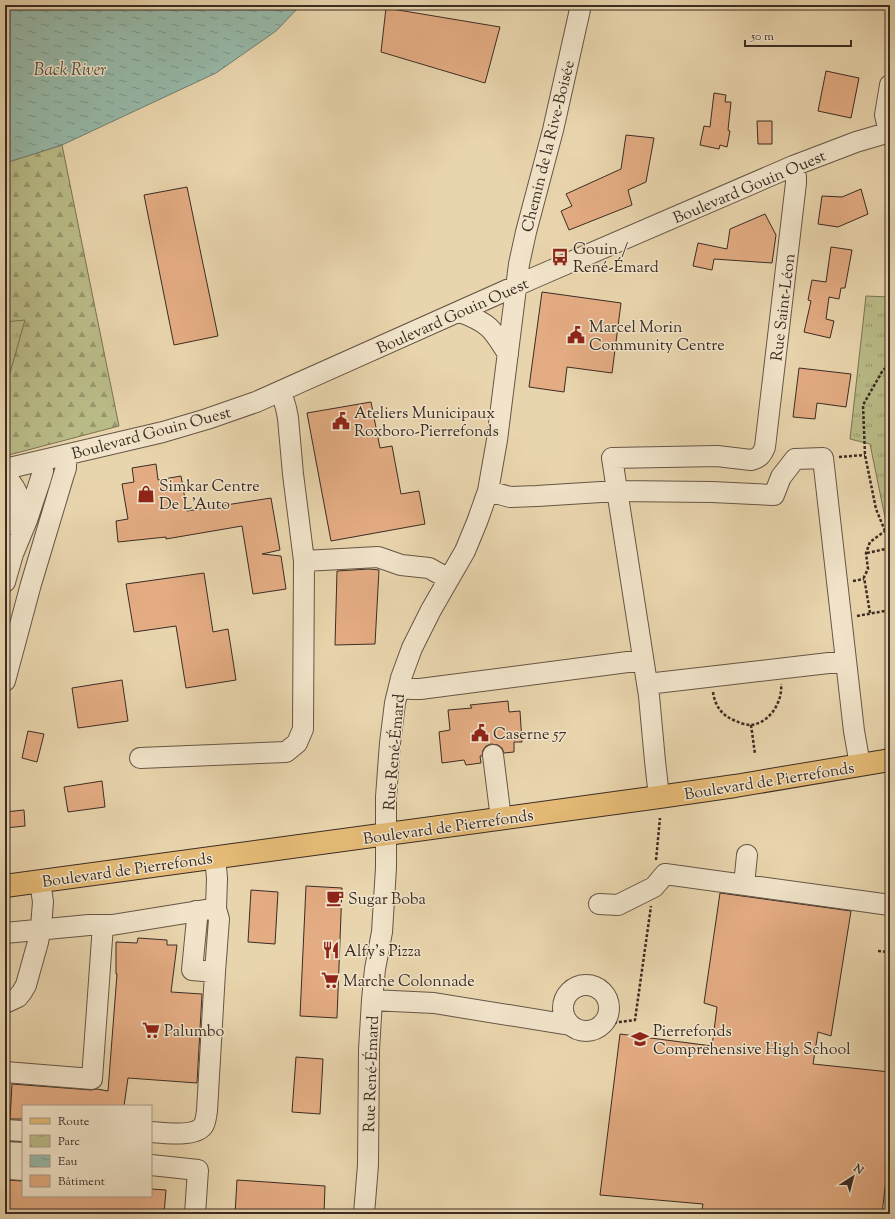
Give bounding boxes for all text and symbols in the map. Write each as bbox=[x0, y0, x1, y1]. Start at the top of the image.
scale bar bbox=[745, 22, 851, 48]
text: 50 m bbox=[750, 28, 774, 46]
street label: Chemin de la Rive-Boisée bbox=[517, 58, 582, 235]
water label: Back River bbox=[34, 59, 106, 83]
street label: Boulevard Gouin Ouest bbox=[670, 145, 830, 231]
place label: Gouin / René-Émard bbox=[573, 239, 659, 280]
bus stop icon: Gouin / René-Émard bbox=[550, 247, 570, 267]
street label: Rue Saint-Léon bbox=[766, 252, 803, 362]
street label: Boulevard Gouin Ouest bbox=[373, 273, 533, 361]
place label: Marcel Morin Community Centre bbox=[589, 317, 725, 358]
public building icon: Marcel Morin Community Centre bbox=[566, 325, 586, 345]
street label: Boulevard Gouin Ouest bbox=[69, 402, 234, 467]
place label: Ateliers Municipaux Roxboro-Pierrefonds bbox=[354, 403, 499, 444]
public building icon: Ateliers Municipaux Roxboro-Pierrefonds bbox=[331, 411, 351, 431]
place label: Simkar Centre De L'Auto bbox=[159, 476, 260, 517]
shop icon: Simkar Centre De L'Auto bbox=[136, 484, 156, 504]
street label: Rue René-Émard bbox=[379, 693, 412, 811]
public building icon: Caserne 57 bbox=[470, 723, 490, 743]
place label: Caserne 57 bbox=[493, 724, 566, 747]
street label: Boulevard de Pierrefonds bbox=[683, 758, 856, 807]
street label: Boulevard de Pierrefonds bbox=[362, 805, 535, 852]
street label: Boulevard de Pierrefonds bbox=[41, 848, 214, 895]
cafe icon: Sugar Boba bbox=[325, 888, 345, 908]
place label: Sugar Boba bbox=[348, 889, 427, 912]
restaurant icon: Alfy's Pizza bbox=[321, 940, 341, 960]
place label: Alfy's Pizza bbox=[344, 941, 422, 964]
supermarket icon: Marche Colonnade bbox=[320, 970, 340, 990]
place label: Marche Colonnade bbox=[343, 971, 475, 994]
street label: Rue René-Émard bbox=[359, 1015, 386, 1133]
supermarket icon: Palumbo bbox=[141, 1020, 161, 1040]
place label: Palumbo bbox=[164, 1021, 225, 1044]
place label: Pierrefonds Comprehensive High School bbox=[653, 1021, 851, 1062]
school or university icon: Pierrefonds Comprehensive High School bbox=[630, 1029, 650, 1049]
legend bbox=[22, 1105, 152, 1197]
text: Route bbox=[58, 1113, 90, 1131]
text: Parc bbox=[58, 1133, 80, 1151]
text: Eau bbox=[58, 1153, 78, 1171]
north arrow bbox=[833, 1157, 873, 1197]
text: N bbox=[849, 1160, 867, 1179]
text: Bâtiment bbox=[58, 1173, 105, 1191]

